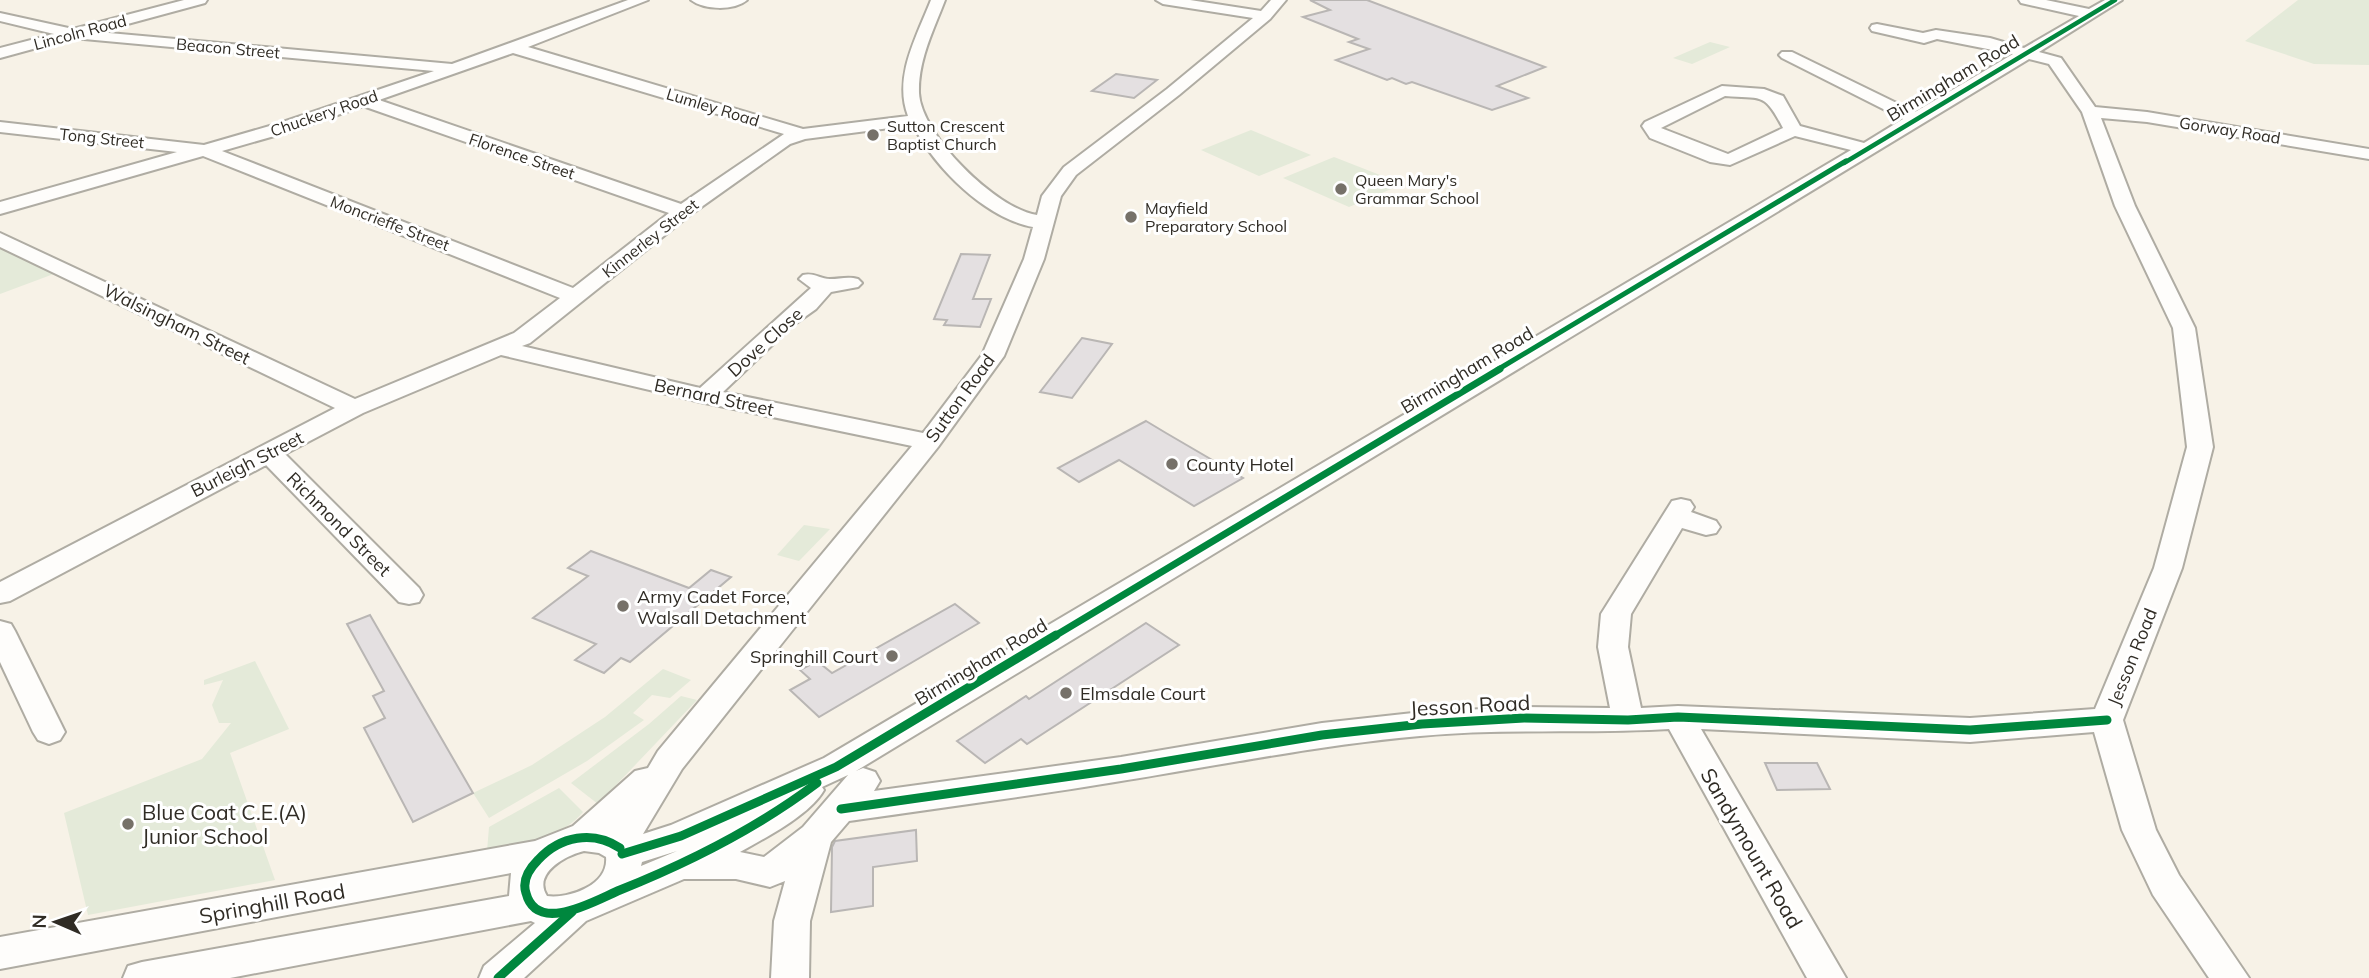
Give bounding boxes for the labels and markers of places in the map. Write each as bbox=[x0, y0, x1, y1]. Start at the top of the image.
place label: Sutton Crescent Baptist Church bbox=[887, 116, 1005, 154]
marker: Sutton Crescent Baptist Church bbox=[865, 127, 881, 143]
place label: Queen Mary's Grammar School bbox=[1355, 170, 1479, 208]
marker: Queen Mary's Grammar School bbox=[1333, 181, 1349, 197]
place label: Mayfield Preparatory School bbox=[1145, 198, 1287, 236]
marker: Mayfield Preparatory School bbox=[1123, 209, 1139, 225]
place label: County Hotel bbox=[1186, 453, 1294, 476]
marker: County Hotel bbox=[1164, 456, 1180, 472]
place label: Army Cadet Force, Walsall Detachment bbox=[637, 585, 806, 629]
marker: Army Cadet Force, Walsall Detachment bbox=[615, 598, 631, 614]
place label: Springhill Court bbox=[750, 645, 878, 668]
marker: Springhill Court bbox=[884, 648, 900, 664]
place label: Elmsdale Court bbox=[1080, 682, 1206, 705]
marker: Elmsdale Court bbox=[1058, 685, 1074, 701]
place label: Blue Coat C.E.(A) Junior School bbox=[142, 799, 307, 849]
marker: Blue Coat C.E.(A) Junior School bbox=[120, 816, 136, 832]

